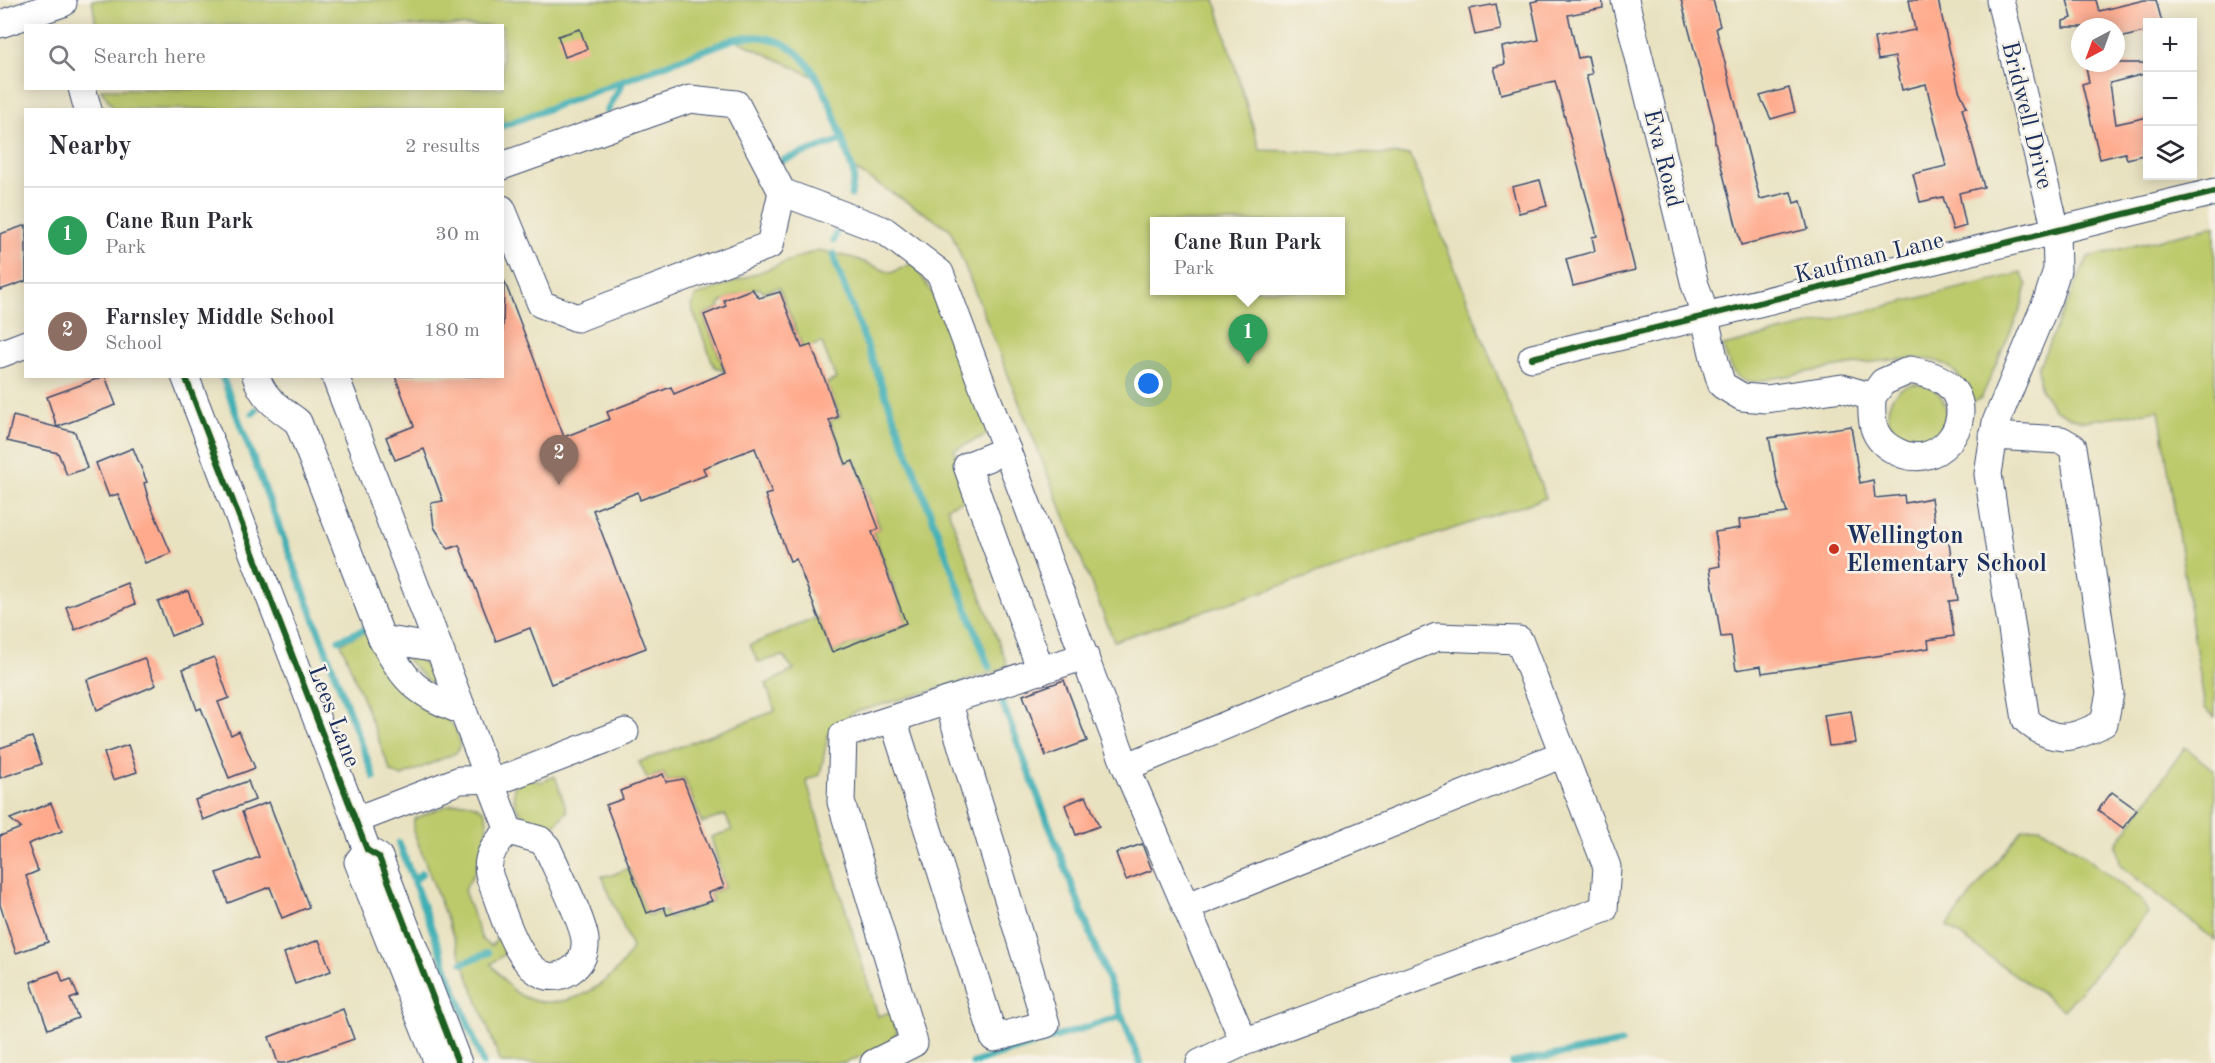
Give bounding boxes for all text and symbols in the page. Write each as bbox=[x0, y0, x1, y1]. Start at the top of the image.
north arrow bbox=[2071, 18, 2125, 72]
map controls bbox=[2143, 18, 2197, 180]
button: + bbox=[2143, 18, 2197, 72]
search box bbox=[24, 24, 504, 90]
street label: Bridwell Drive bbox=[1996, 39, 2056, 192]
icon: search bbox=[45, 41, 78, 74]
text: Search here bbox=[93, 46, 206, 68]
button: − bbox=[2143, 72, 2197, 126]
street label: Eva Road bbox=[1638, 107, 1686, 210]
button: layers bbox=[2143, 126, 2197, 180]
text: Nearby bbox=[48, 134, 132, 160]
text: 2 results bbox=[405, 137, 480, 157]
text: Cane Run Park bbox=[105, 211, 254, 233]
popup bbox=[1150, 217, 1345, 295]
text: 1 bbox=[62, 225, 73, 245]
text: 30 m bbox=[435, 225, 480, 245]
street label: Kaufman Lane bbox=[1792, 229, 1947, 289]
text: Cane Run Park bbox=[1173, 232, 1322, 254]
text: Park bbox=[105, 238, 146, 258]
text: Park bbox=[1173, 259, 1214, 279]
text: Farnsley Middle School bbox=[105, 307, 335, 329]
pin: 1 bbox=[1228, 314, 1268, 364]
text: 2 bbox=[62, 321, 73, 341]
text: 180 m bbox=[424, 321, 480, 341]
text: School bbox=[105, 334, 162, 354]
your location bbox=[1134, 369, 1163, 398]
pin: 2 bbox=[540, 436, 578, 485]
place label: Wellington Elementary School bbox=[1846, 525, 2047, 577]
marker: Wellington Elementary School bbox=[1827, 542, 1841, 556]
street label: Lees Lane bbox=[303, 662, 364, 771]

